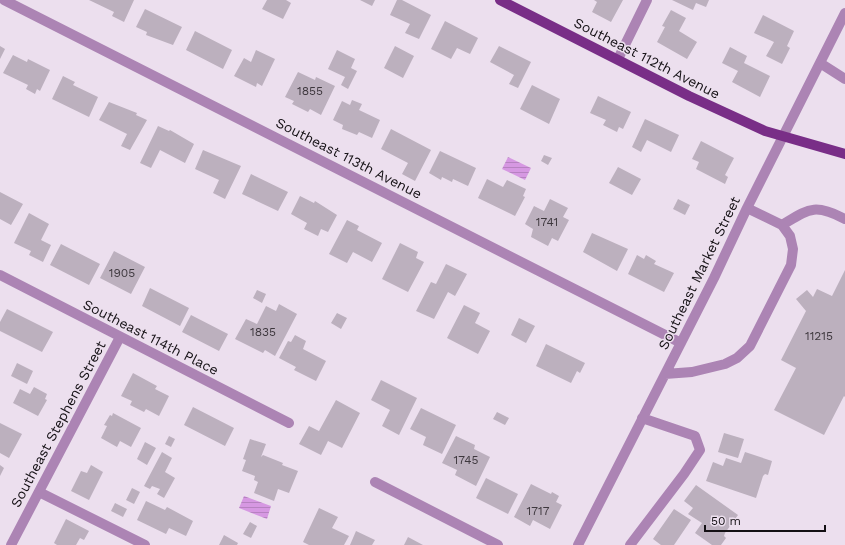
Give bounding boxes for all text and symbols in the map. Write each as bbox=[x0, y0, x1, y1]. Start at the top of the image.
street label: Southeast 112th Avenue bbox=[571, 14, 723, 102]
house number: 1855 bbox=[297, 84, 323, 98]
street label: Southeast 113th Avenue bbox=[273, 114, 425, 202]
street label: Southeast Market Street bbox=[655, 194, 743, 352]
house number: 1741 bbox=[536, 215, 558, 229]
house number: 1905 bbox=[109, 266, 135, 280]
street label: Southeast 114th Place bbox=[81, 296, 221, 378]
house number: 1835 bbox=[250, 325, 276, 339]
house number: 11215 bbox=[805, 329, 833, 343]
street label: Southeast Stephens Street bbox=[7, 338, 109, 510]
house number: 1745 bbox=[454, 453, 478, 467]
house number: 1717 bbox=[527, 504, 550, 518]
scale bar bbox=[705, 507, 825, 533]
text: 50 m bbox=[711, 514, 741, 528]

